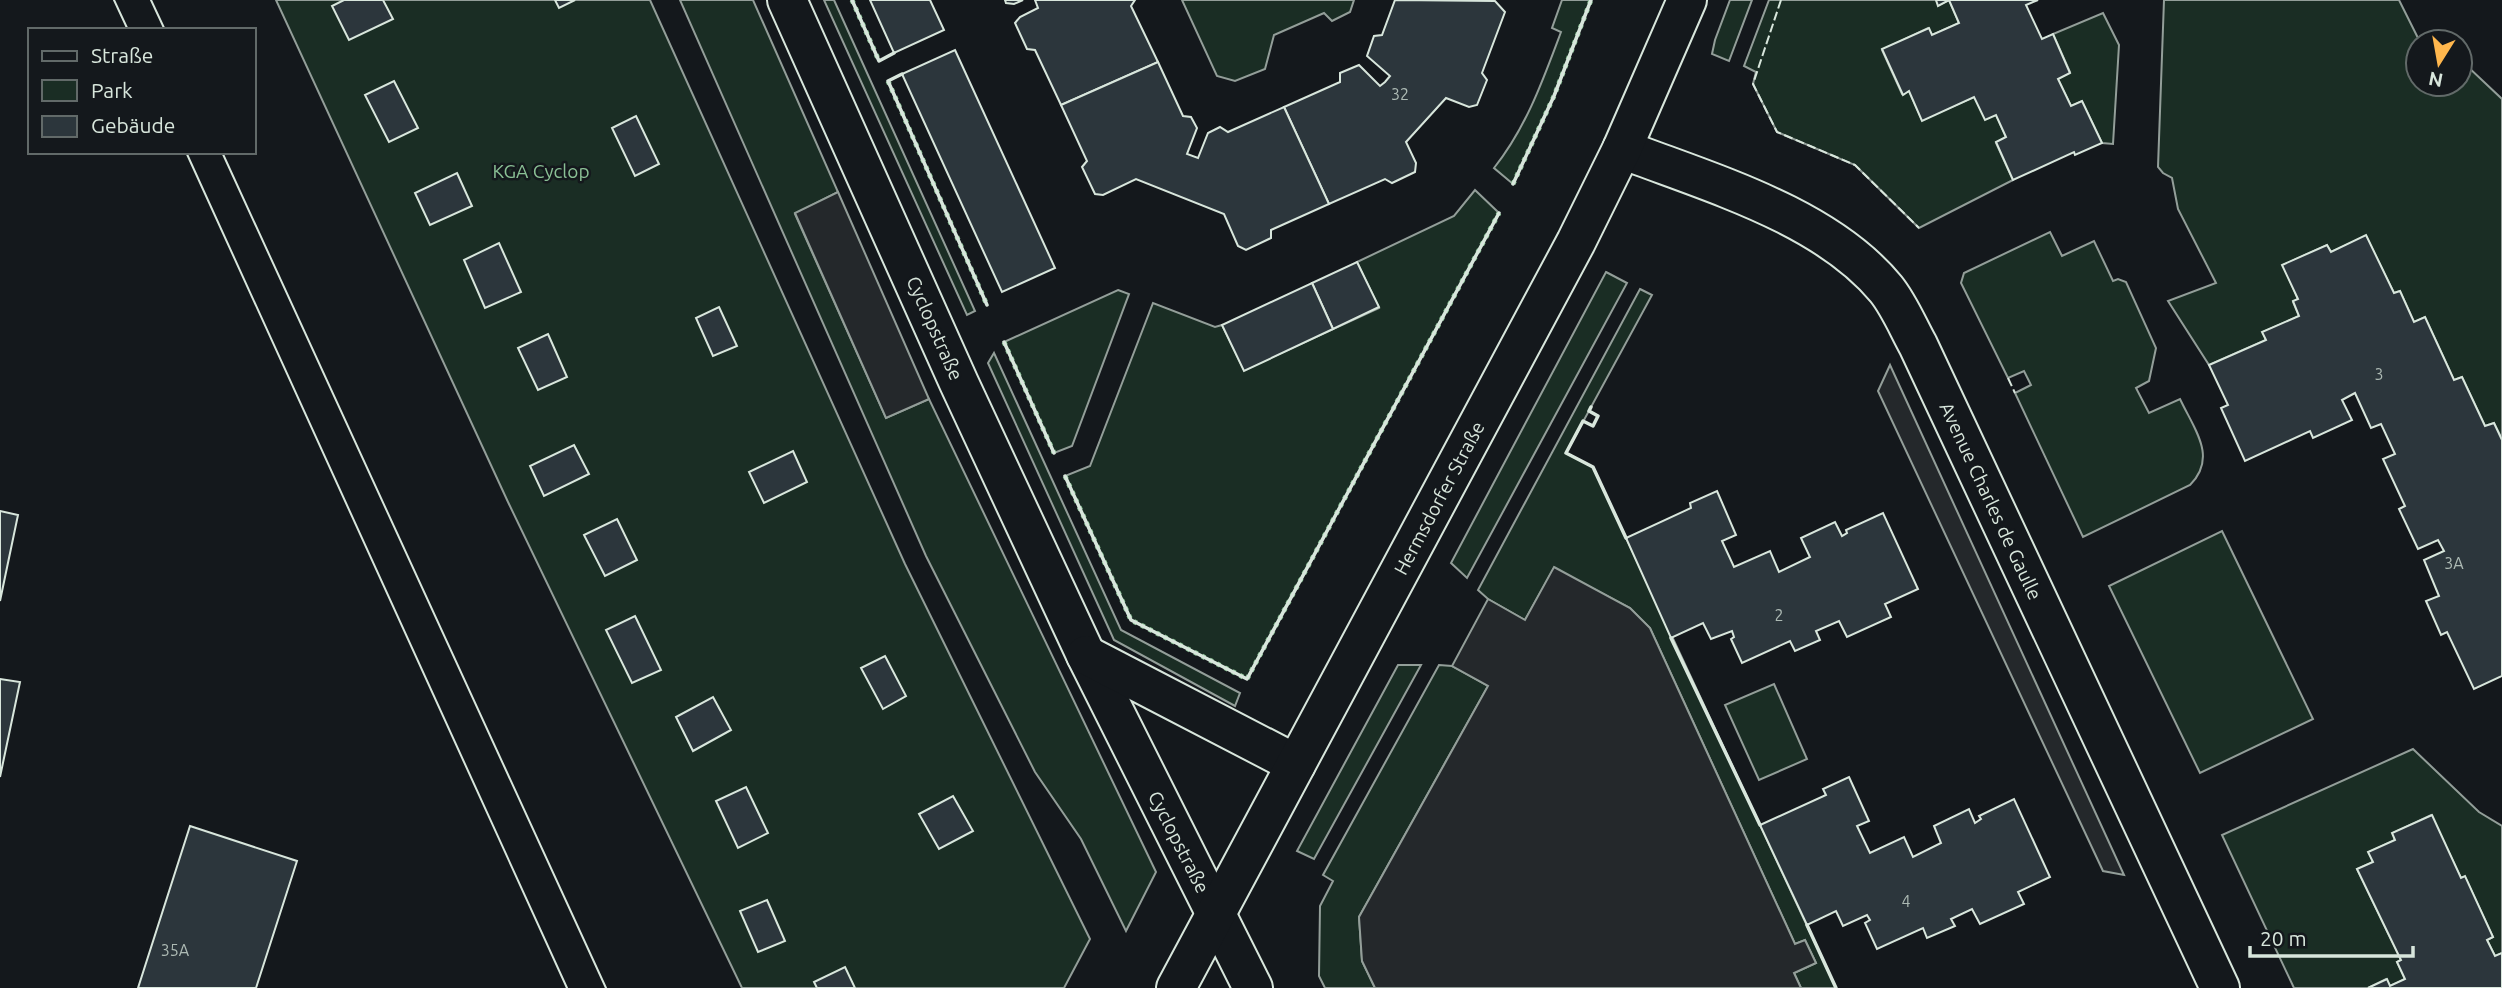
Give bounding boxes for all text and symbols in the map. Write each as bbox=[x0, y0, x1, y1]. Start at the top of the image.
legend bbox=[28, 28, 256, 154]
north arrow bbox=[2404, 28, 2474, 98]
text: Straße bbox=[91, 43, 153, 67]
text: N bbox=[2427, 68, 2445, 92]
text: Park bbox=[91, 78, 133, 102]
house number: 32 bbox=[1391, 85, 1409, 103]
text: Gebäude bbox=[91, 113, 175, 137]
park label: KGA Cyclop bbox=[492, 160, 590, 182]
street label: Cyclopstraße bbox=[902, 273, 968, 383]
house number: 3 bbox=[2374, 365, 2384, 383]
street label: Avenue Charles de Gaulle bbox=[1935, 399, 2047, 603]
street label: Hermsdorfer Straße bbox=[1389, 418, 1489, 578]
house number: 3A bbox=[2444, 554, 2464, 572]
house number: 2 bbox=[1774, 606, 1784, 624]
street label: Cyclopstraße bbox=[1144, 787, 1214, 897]
house number: 4 bbox=[1901, 892, 1911, 910]
scale bar bbox=[2250, 914, 2413, 958]
text: 20 m bbox=[2260, 926, 2307, 950]
house number: 35A bbox=[161, 941, 190, 959]

